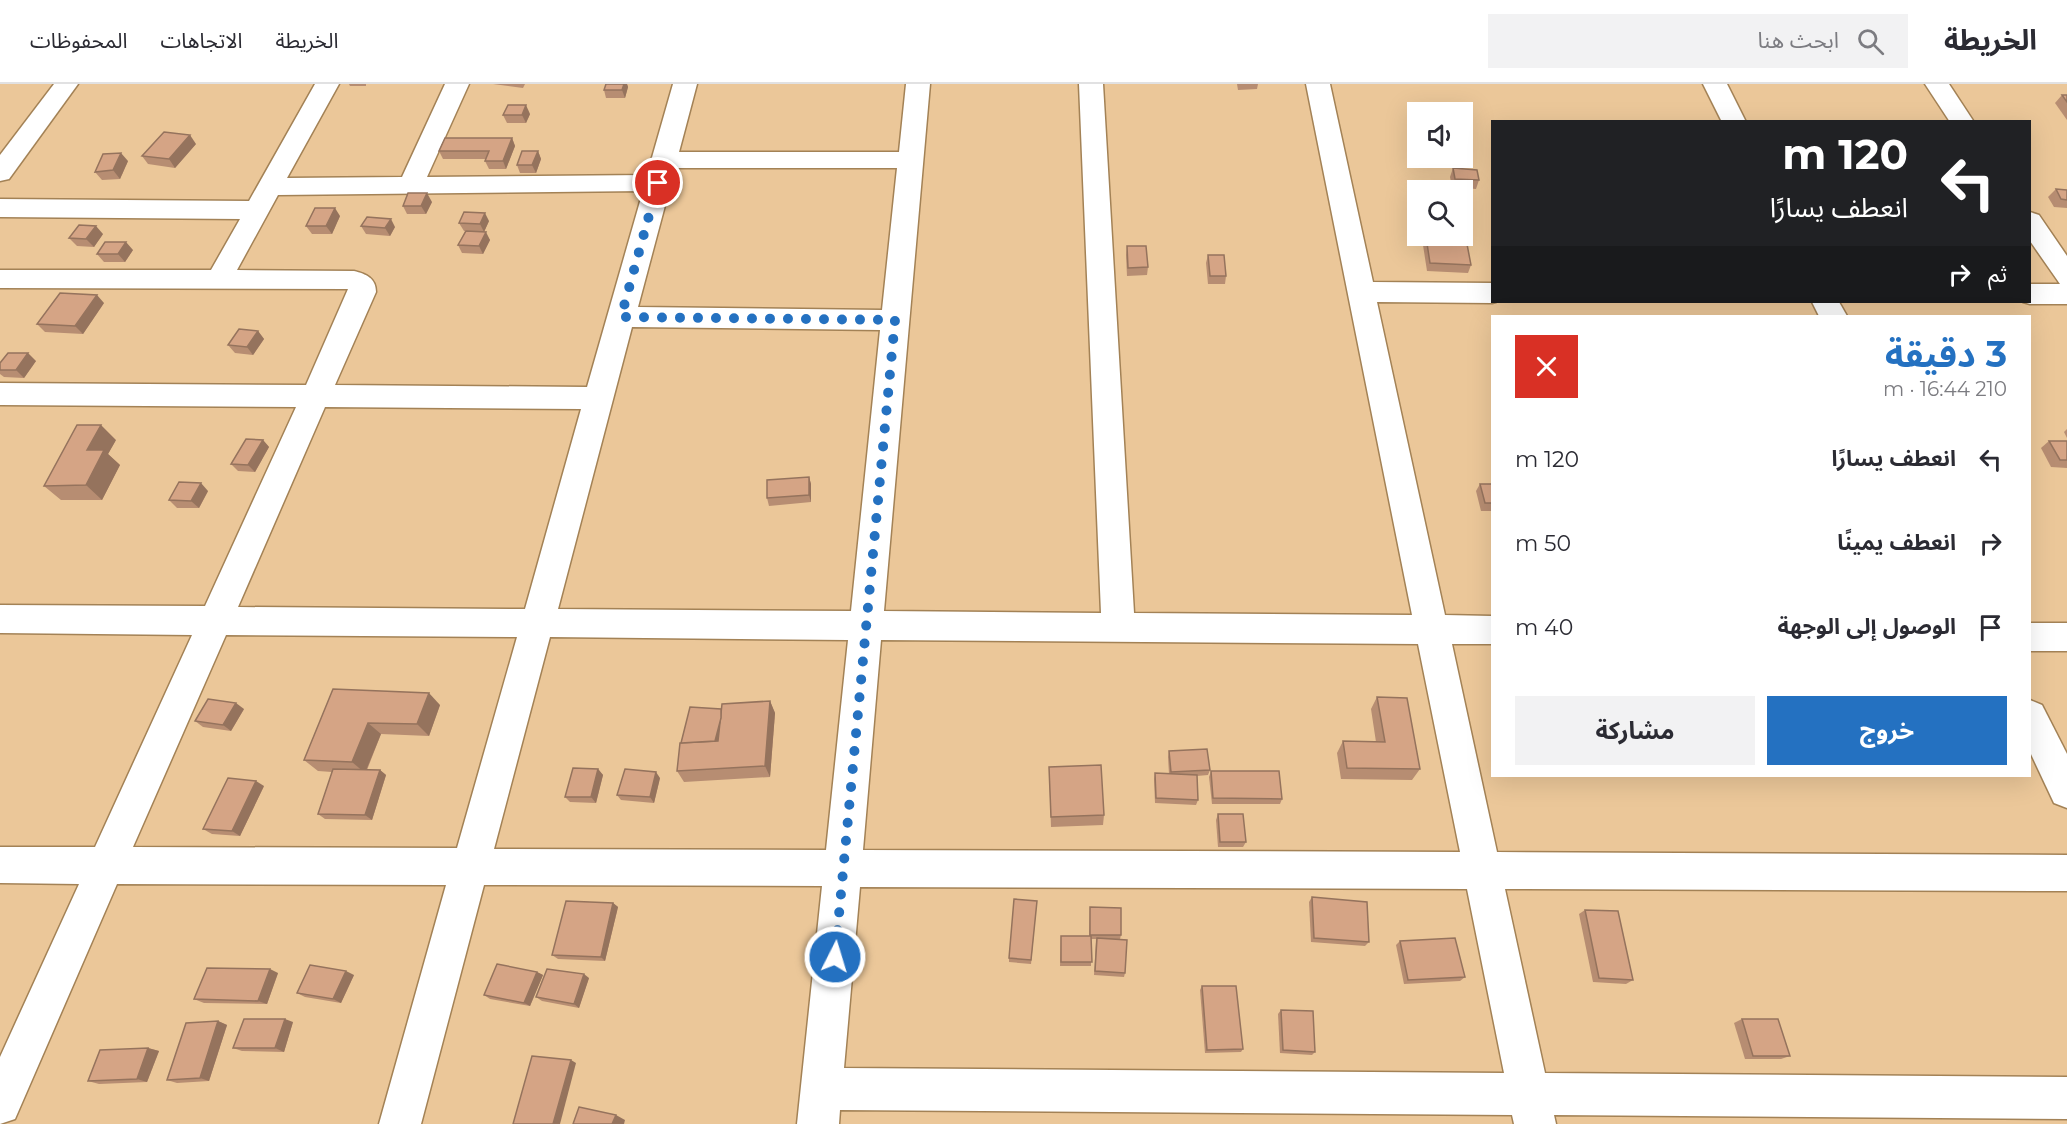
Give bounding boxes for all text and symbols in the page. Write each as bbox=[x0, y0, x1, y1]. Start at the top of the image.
search box bbox=[1488, 14, 1908, 68]
text: الخريطة bbox=[1944, 23, 2037, 57]
icon: search bbox=[1854, 25, 1887, 58]
text: ابحث هنا bbox=[1757, 27, 1839, 54]
text: المحفوظات bbox=[30, 28, 127, 53]
text: الاتجاهات bbox=[160, 28, 242, 53]
text: الخريطة bbox=[275, 28, 338, 53]
map controls bbox=[1407, 102, 1473, 246]
button: sound bbox=[1407, 102, 1473, 168]
text: 120 m bbox=[1782, 128, 1908, 180]
icon: left bbox=[1929, 144, 2007, 222]
pin bbox=[632, 157, 683, 208]
icon: arrive bbox=[641, 166, 674, 199]
button: search bbox=[1407, 180, 1473, 246]
text: انعطف يسارًا bbox=[1770, 191, 1908, 224]
icon: right bbox=[1943, 258, 1976, 291]
text: ثم bbox=[1988, 261, 2007, 288]
text: 3 دقيقة bbox=[1885, 332, 2007, 376]
button: close bbox=[1515, 335, 1578, 398]
text: 210 m · 16:44 bbox=[1883, 377, 2007, 401]
icon: left bbox=[1974, 443, 2007, 476]
text: انعطف يسارًا bbox=[1832, 445, 1956, 472]
text: 120 m bbox=[1515, 446, 1579, 473]
icon: right bbox=[1974, 527, 2007, 560]
text: انعطف يمينًا bbox=[1837, 529, 1956, 556]
text: 50 m bbox=[1515, 530, 1571, 557]
icon: arrive bbox=[1974, 611, 2007, 644]
text: الوصول إلى الوجهة bbox=[1777, 613, 1956, 640]
text: 40 m bbox=[1515, 614, 1573, 641]
button: مشاركة bbox=[1515, 696, 1755, 765]
button: خروج bbox=[1767, 696, 2007, 765]
position arrow bbox=[803, 925, 867, 989]

